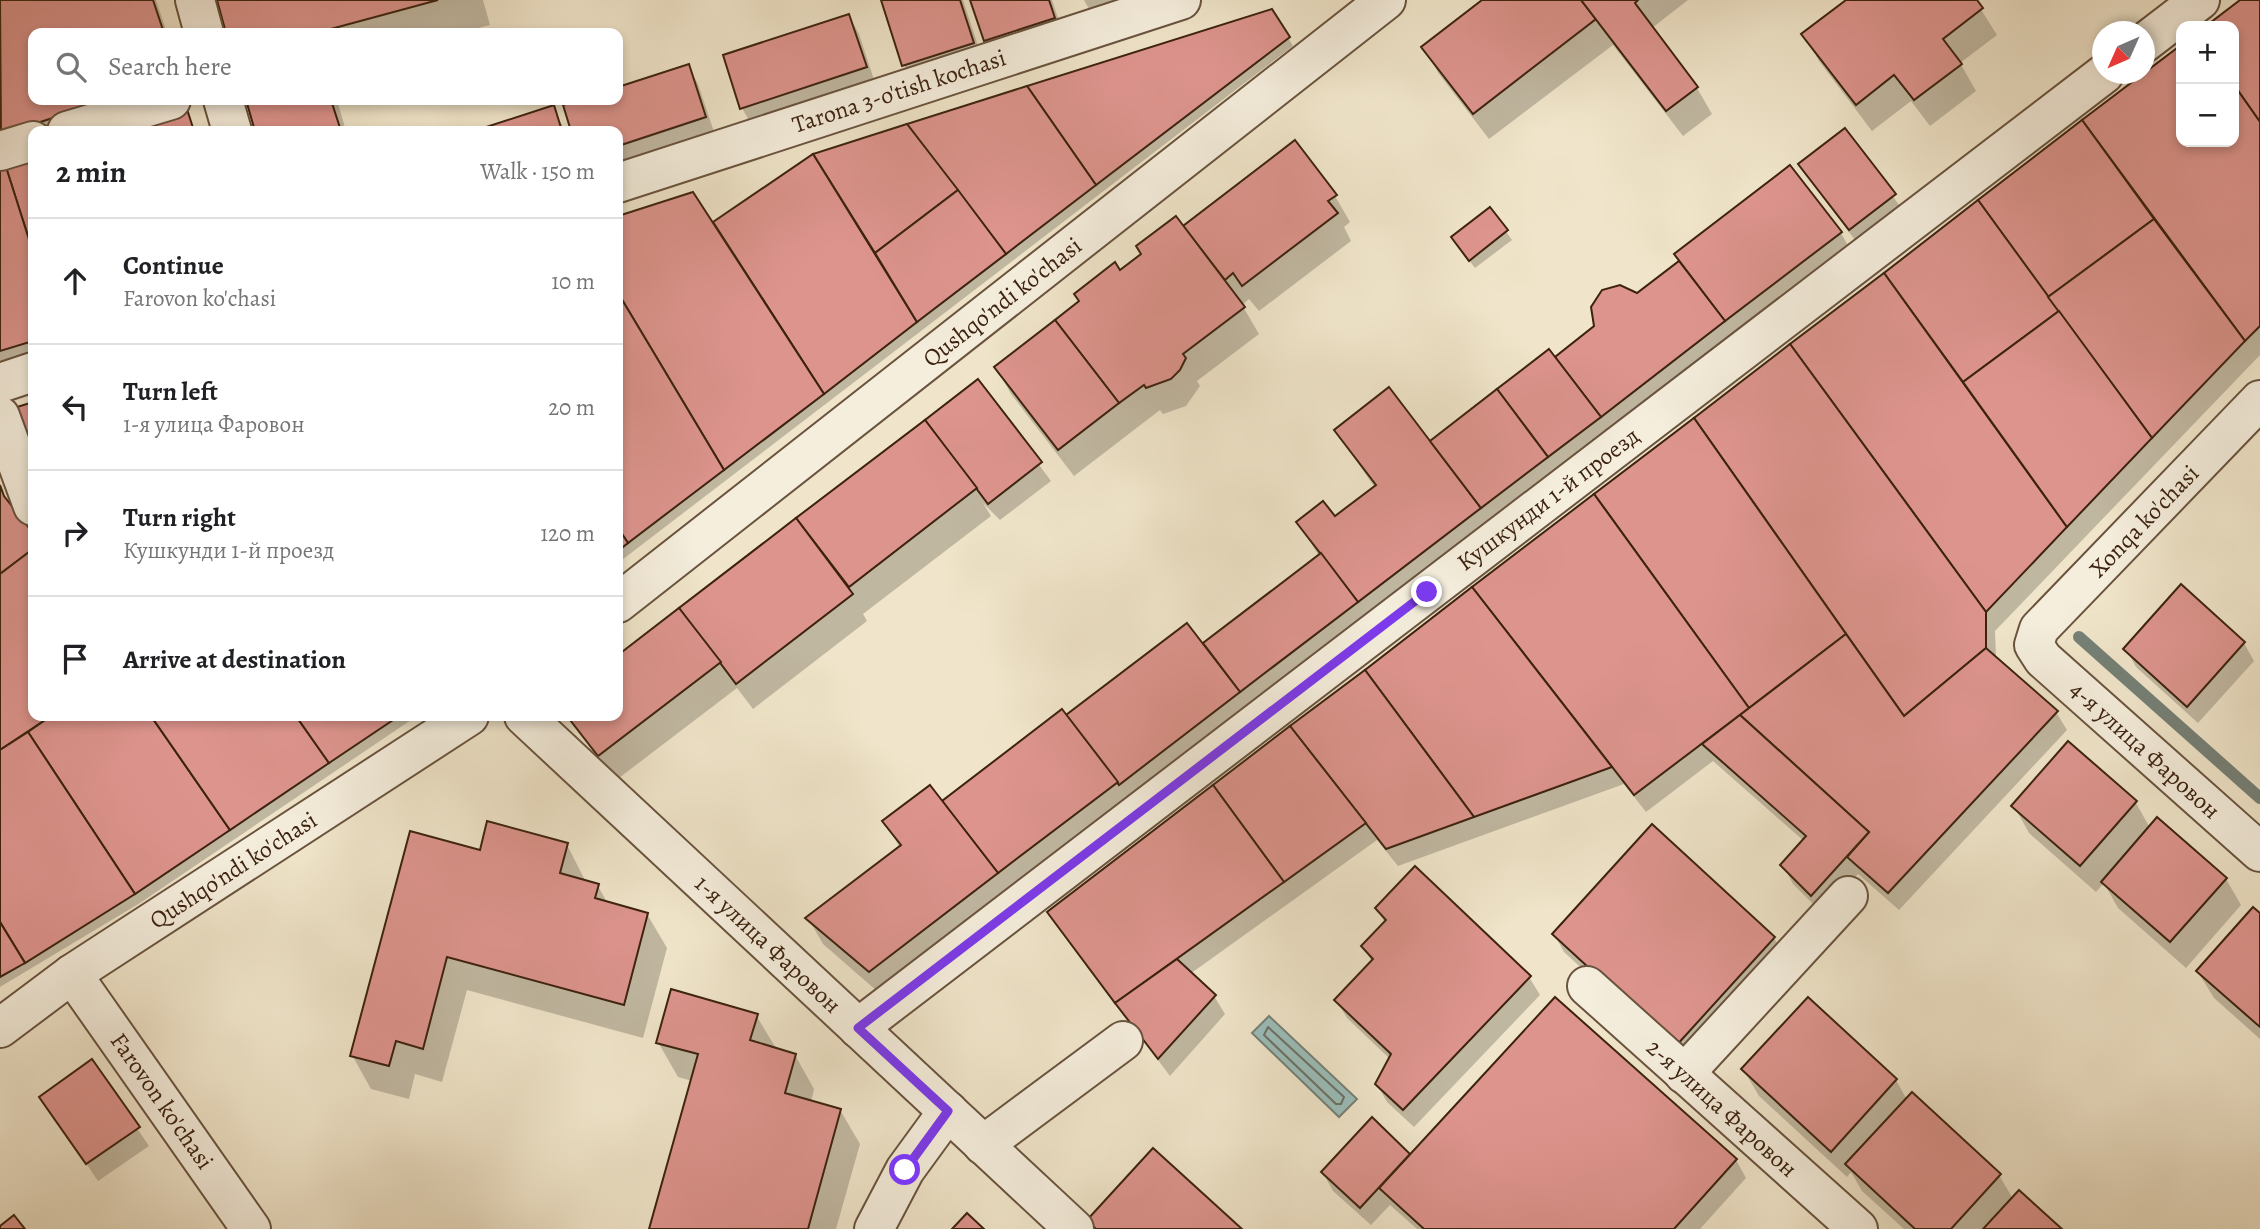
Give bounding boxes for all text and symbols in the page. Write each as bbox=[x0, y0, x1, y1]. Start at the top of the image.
north arrow bbox=[2092, 21, 2155, 84]
map controls bbox=[2176, 21, 2239, 147]
button: + bbox=[2176, 21, 2239, 84]
search box bbox=[28, 28, 623, 105]
street label: Tarona 3-o'tish kochasi bbox=[788, 41, 1010, 141]
icon: search bbox=[52, 48, 90, 86]
text: Search here bbox=[108, 49, 232, 84]
button: − bbox=[2176, 84, 2239, 147]
text: 2 min bbox=[56, 152, 126, 192]
text: Walk · 150 m bbox=[480, 156, 595, 187]
street label: Qushqo'ndi ko'chasi bbox=[916, 230, 1088, 374]
text: Continue bbox=[123, 248, 224, 283]
icon: ahead bbox=[56, 262, 94, 300]
text: 10 m bbox=[551, 266, 595, 297]
text: Farovon ko'chasi bbox=[123, 283, 276, 314]
text: Turn left bbox=[123, 374, 218, 409]
icon: left bbox=[56, 388, 94, 426]
text: 20 m bbox=[548, 392, 595, 423]
text: 1-я улица Фаровон bbox=[123, 409, 305, 440]
street label: Кушкунди 1-й проезд bbox=[1450, 420, 1646, 578]
street label: Xonqa ko'chasi bbox=[2082, 458, 2206, 584]
text: Turn right bbox=[123, 500, 236, 535]
icon: right bbox=[56, 514, 94, 552]
text: 120 m bbox=[540, 518, 595, 549]
text: Кушкунди 1-й проезд bbox=[123, 535, 334, 566]
route end bbox=[1411, 576, 1442, 607]
icon: arrive bbox=[56, 640, 94, 678]
text: Arrive at destination bbox=[123, 642, 346, 677]
street label: 4-я улица Фаровон bbox=[2063, 674, 2227, 826]
street label: Qushqo'ndi ko'chasi bbox=[143, 804, 323, 936]
street label: 1-я улица Фаровон bbox=[688, 868, 848, 1020]
street label: Farovon ko'chasi bbox=[103, 1026, 221, 1176]
street label: 2-я улица Фаровон bbox=[1640, 1032, 1804, 1184]
route start bbox=[889, 1154, 920, 1185]

